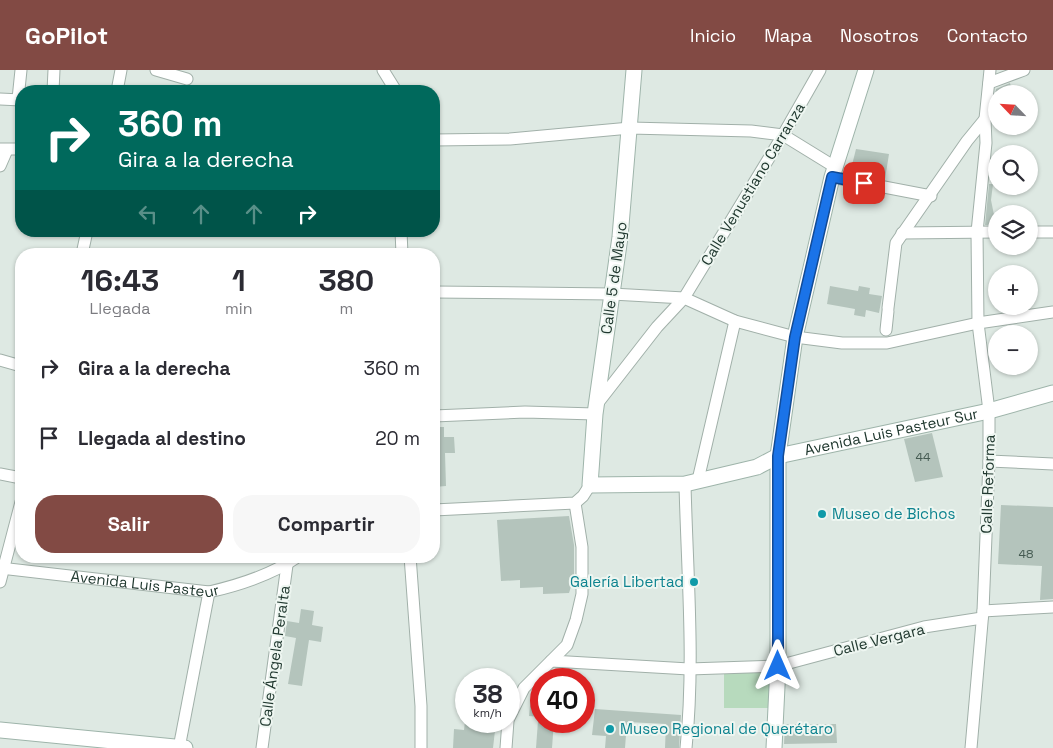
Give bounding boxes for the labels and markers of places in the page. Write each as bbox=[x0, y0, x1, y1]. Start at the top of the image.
pin bbox=[843, 162, 885, 204]
place label: Museo de Bichos bbox=[832, 504, 955, 523]
marker: Museo de Bichos bbox=[816, 508, 828, 520]
place label: Galería Libertad bbox=[570, 572, 684, 591]
marker: Galería Libertad bbox=[688, 576, 700, 588]
place label: Museo Regional de Querétaro bbox=[620, 719, 833, 738]
marker: Museo Regional de Querétaro bbox=[604, 723, 616, 735]

